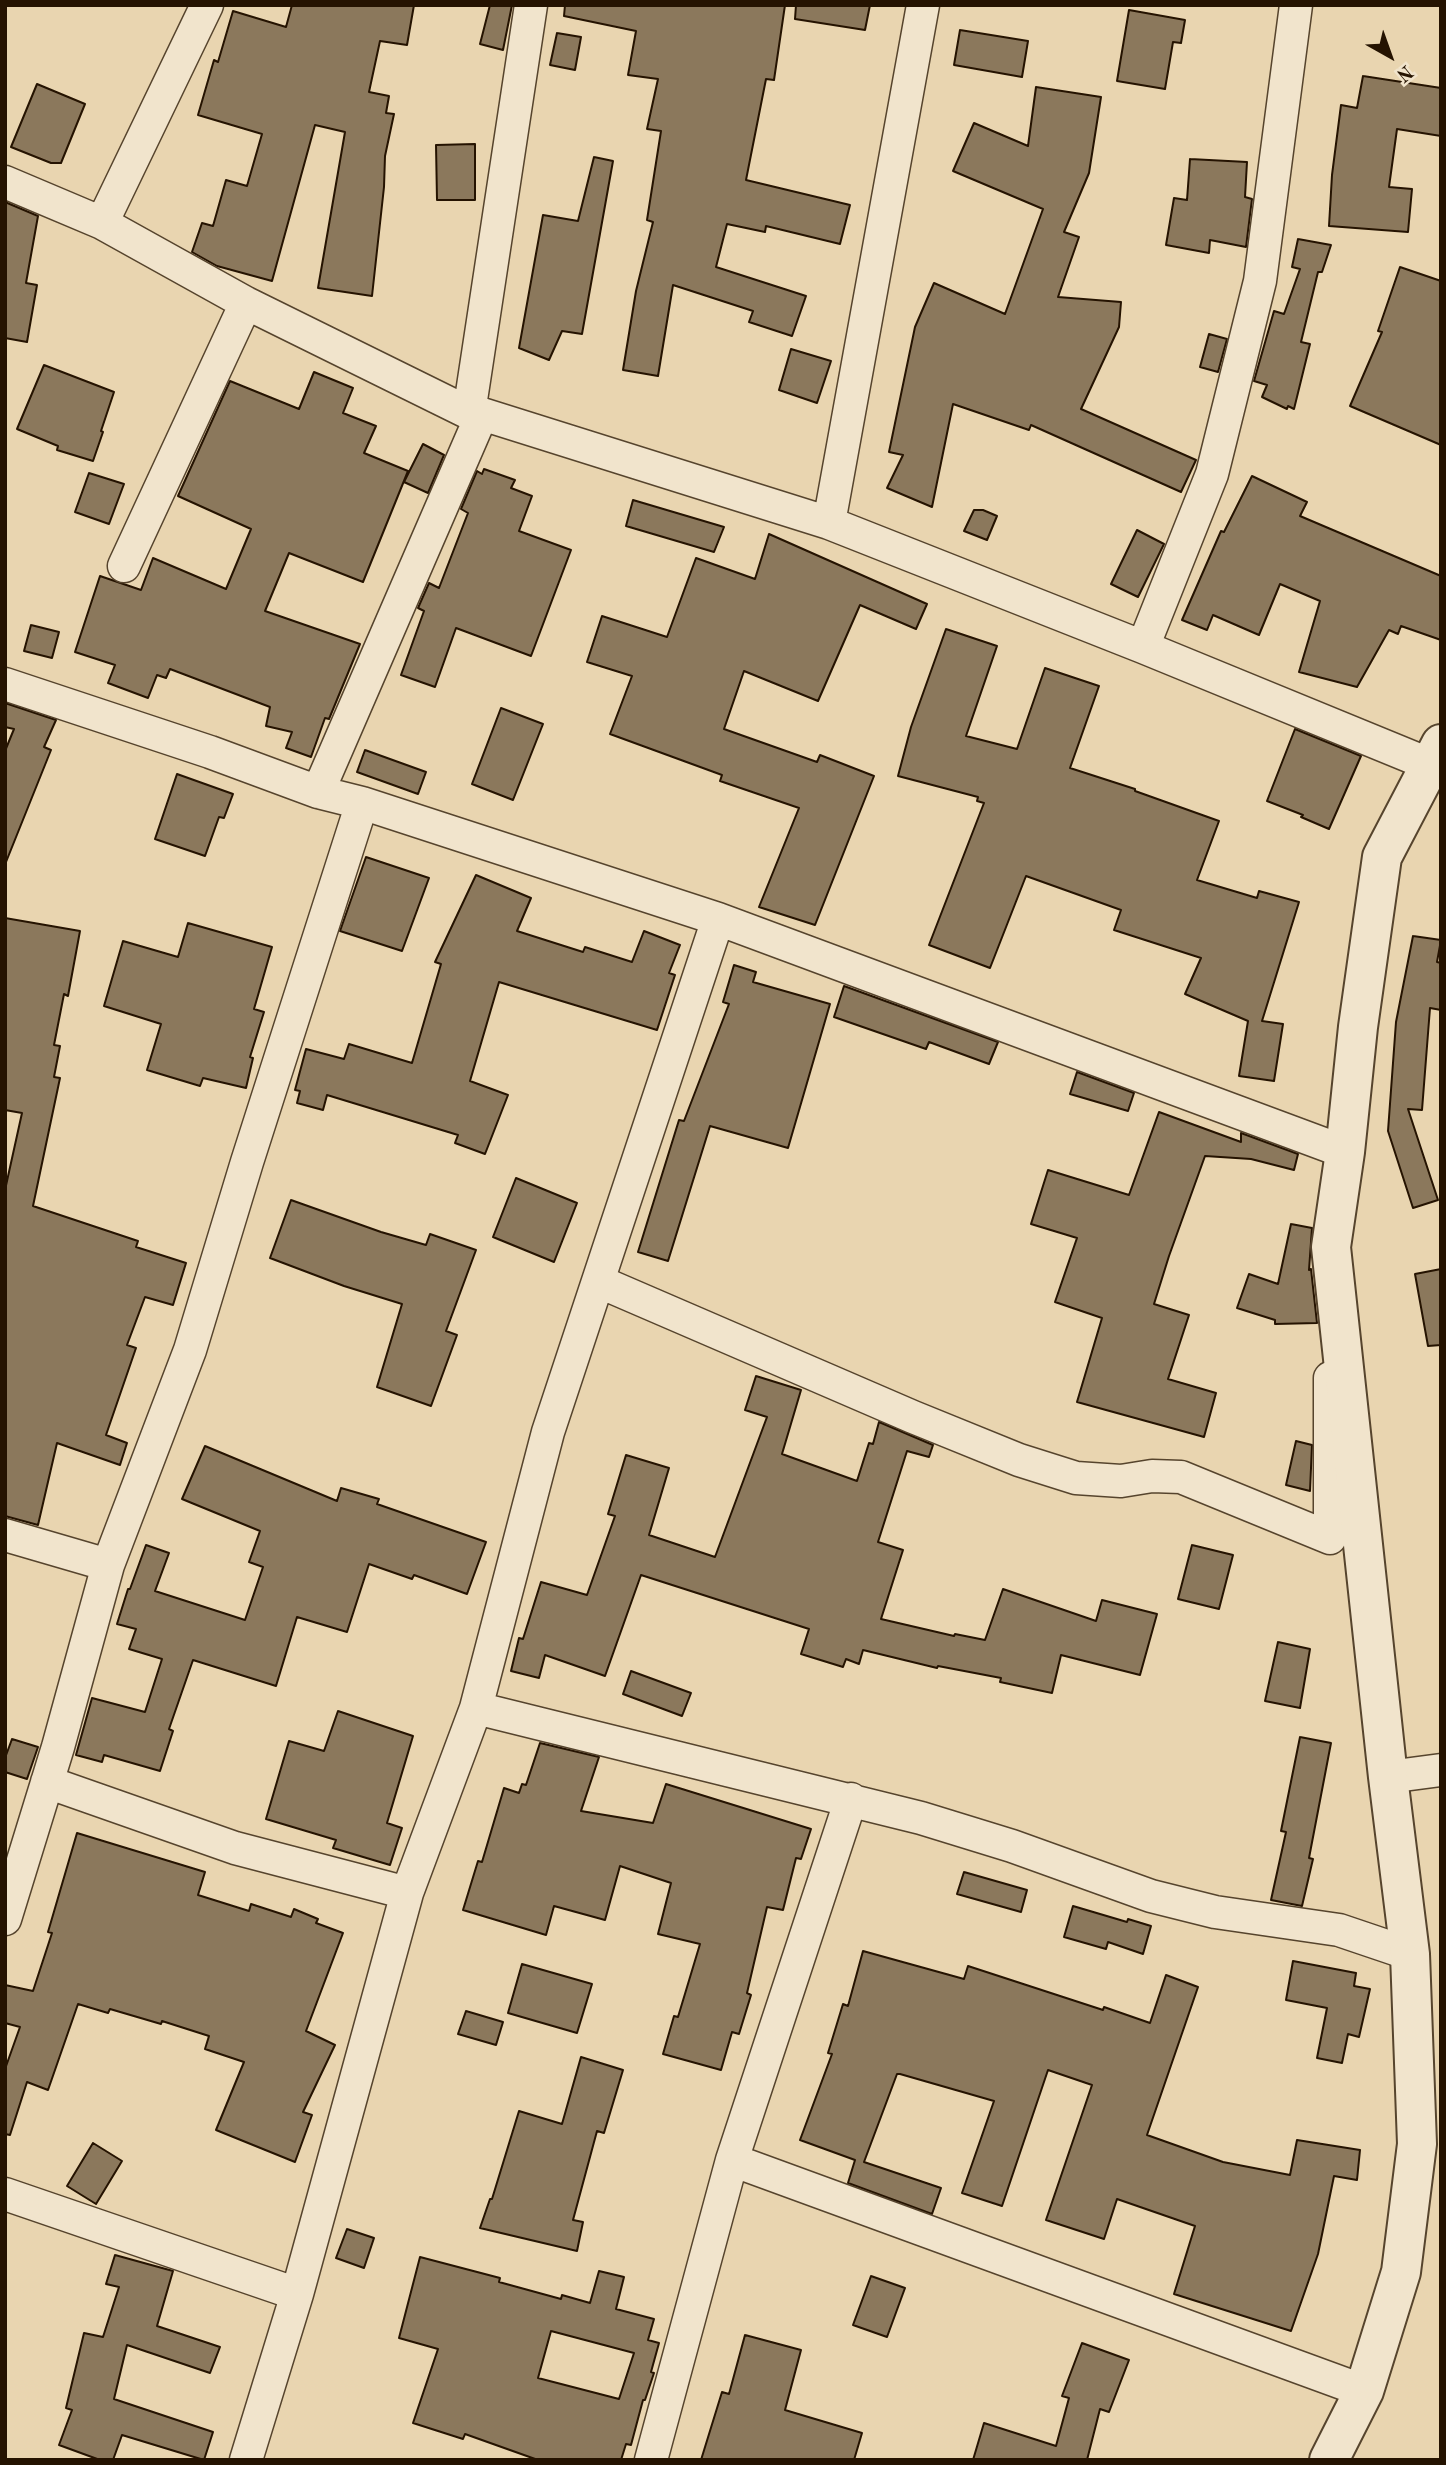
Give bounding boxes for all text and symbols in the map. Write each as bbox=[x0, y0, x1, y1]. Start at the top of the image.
north arrow bbox=[1355, 21, 1425, 91]
text: N bbox=[1392, 61, 1415, 84]

